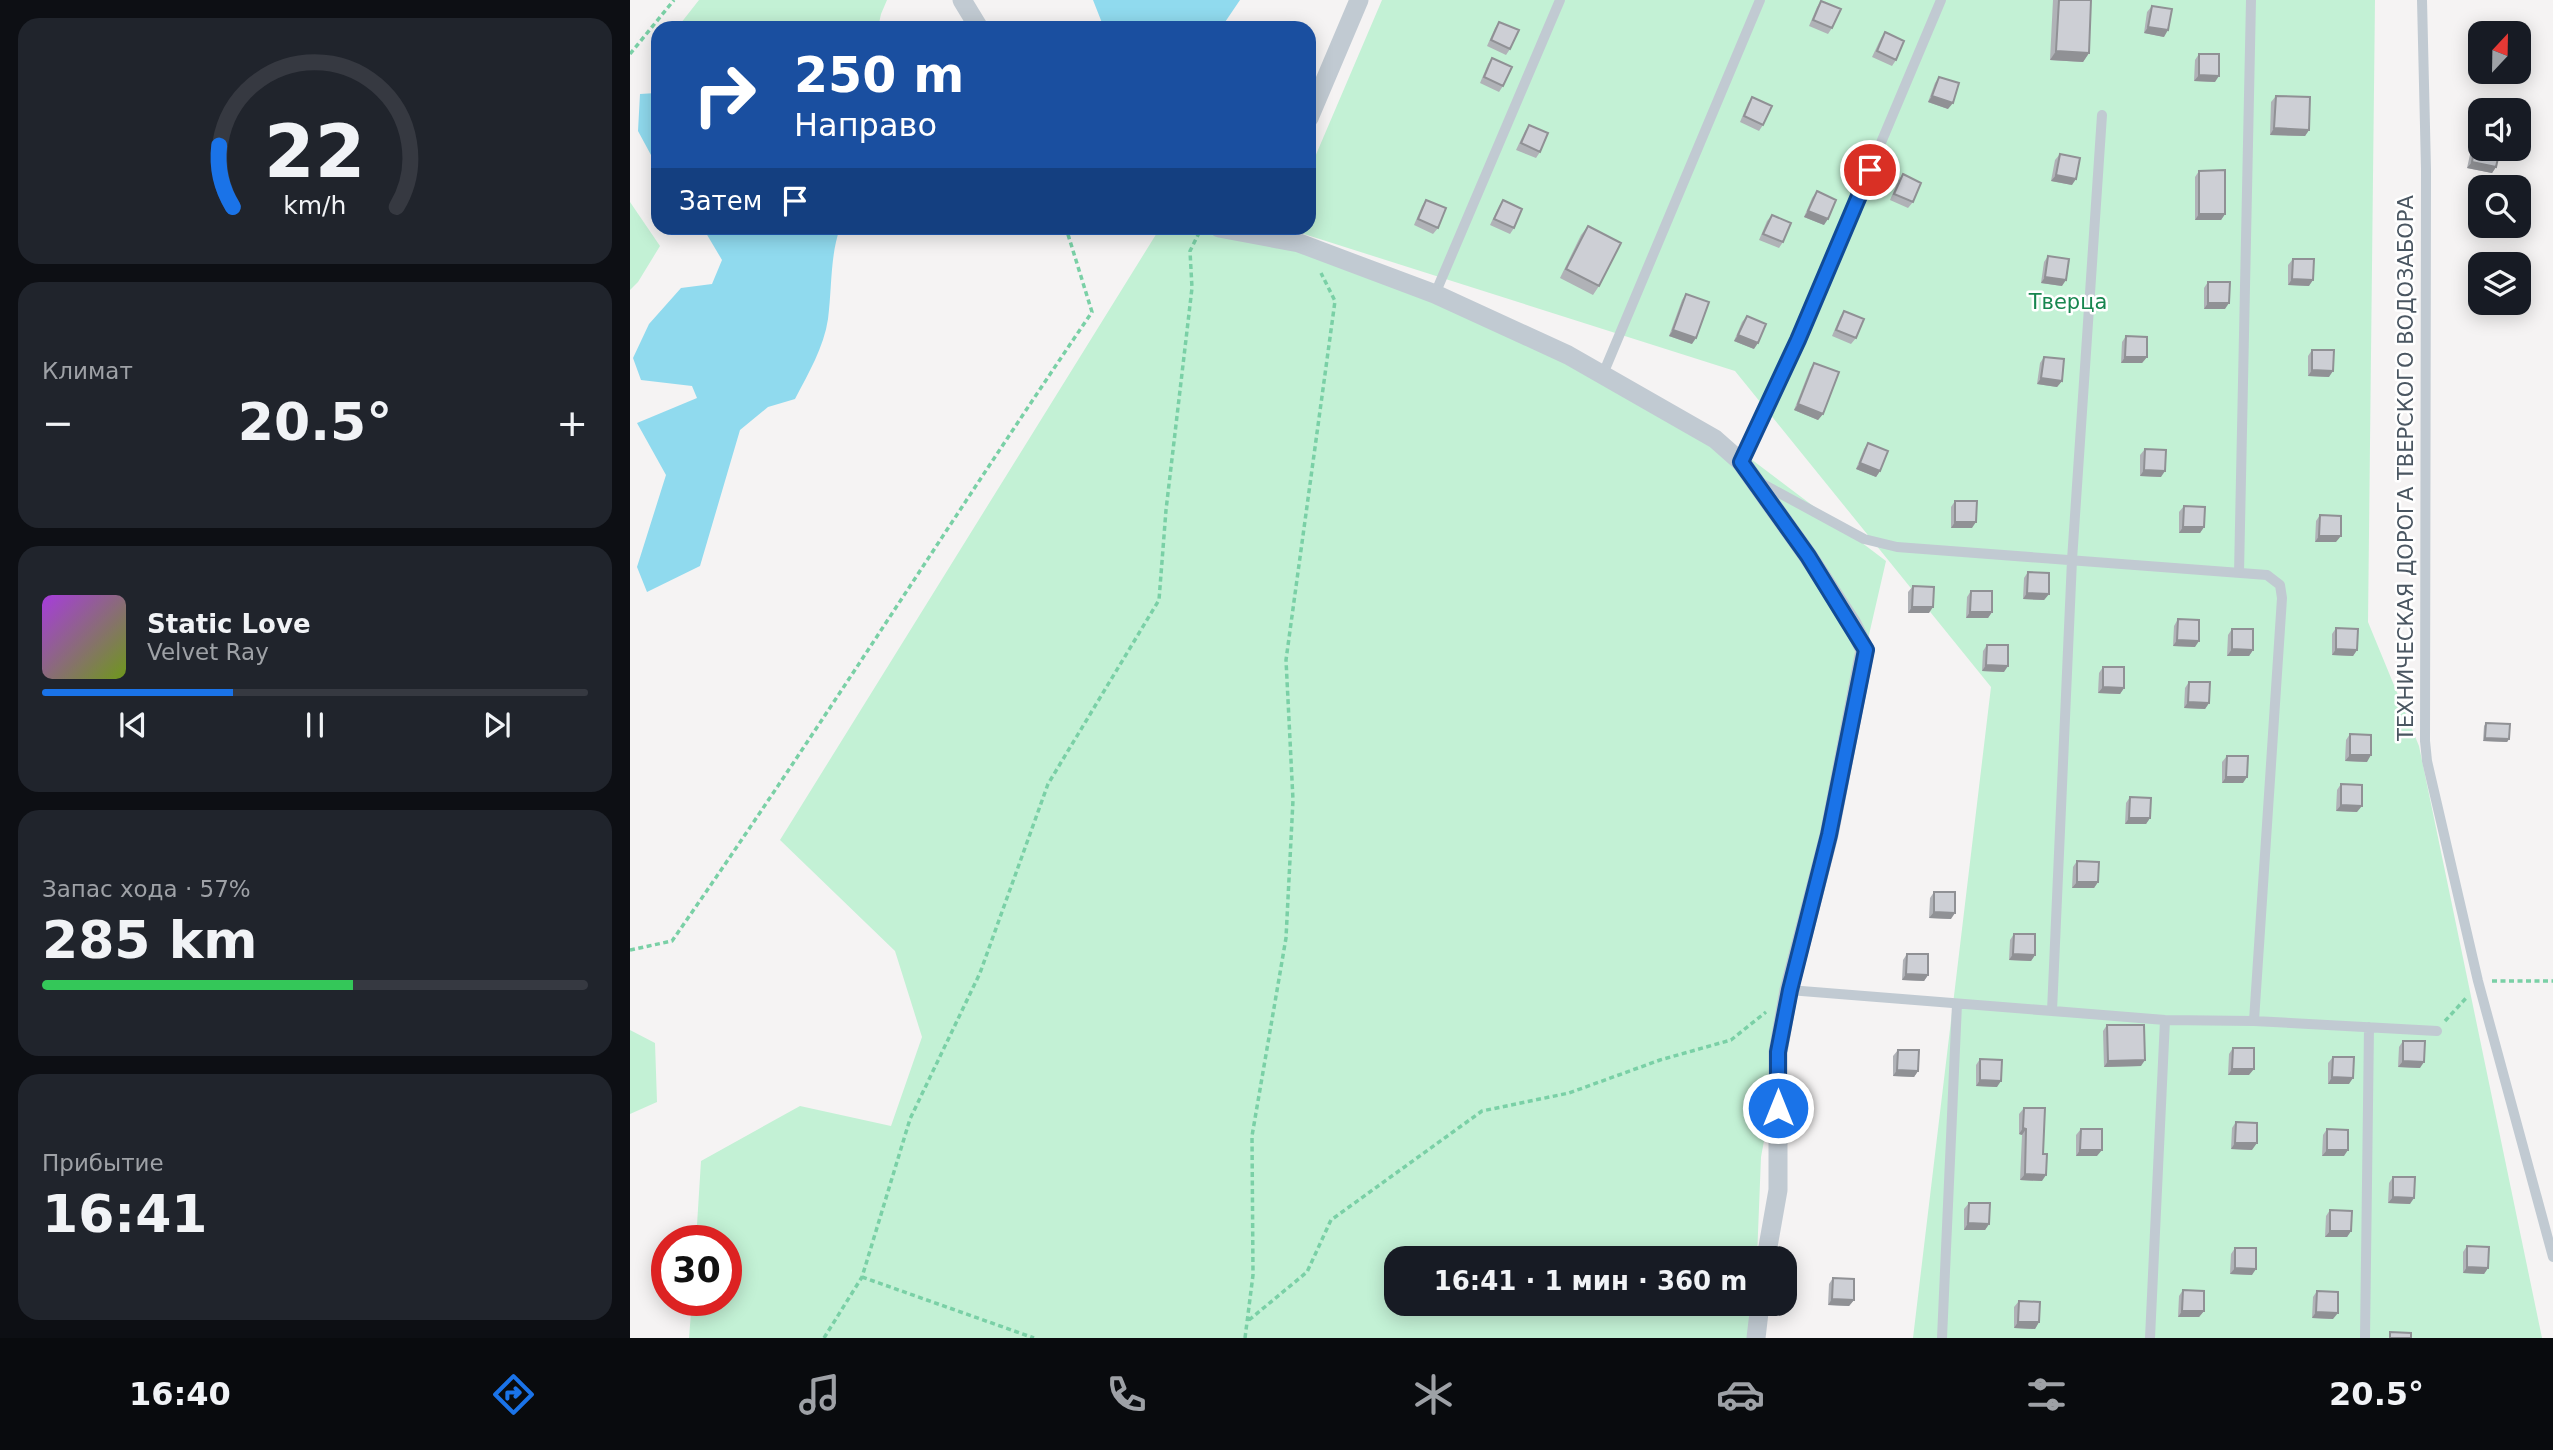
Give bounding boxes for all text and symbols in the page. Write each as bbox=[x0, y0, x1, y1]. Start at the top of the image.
north arrow bbox=[2468, 21, 2530, 84]
map controls bbox=[2468, 21, 2531, 315]
text: 250 m bbox=[794, 47, 964, 104]
icon: right bbox=[679, 49, 770, 140]
button: sound bbox=[2468, 98, 2531, 161]
text: Направо bbox=[794, 106, 937, 144]
text: 22 bbox=[264, 109, 366, 194]
pin bbox=[1840, 140, 1900, 200]
icon: arrive bbox=[1851, 151, 1889, 189]
button: search bbox=[2468, 175, 2531, 238]
icon: arrive bbox=[776, 182, 814, 220]
text: Затем bbox=[679, 186, 762, 216]
text: km/h bbox=[283, 191, 347, 220]
street label: ТЕХНИЧЕСКАЯ ДОРОГА ТВЕРСКОГО ВОДОЗАБОРА bbox=[2394, 194, 2418, 742]
button: layers bbox=[2468, 252, 2531, 315]
park label: Тверца bbox=[2028, 290, 2107, 314]
text: Климат bbox=[42, 358, 133, 384]
text: 20.5° bbox=[238, 392, 392, 452]
text: − bbox=[42, 401, 74, 445]
text: + bbox=[556, 401, 588, 445]
text: Static Love bbox=[147, 609, 311, 639]
text: Velvet Ray bbox=[147, 639, 269, 665]
icon: previous bbox=[114, 706, 152, 744]
icon: pause bbox=[296, 706, 334, 744]
icon: next bbox=[478, 706, 516, 744]
text: Запас хода · 57% bbox=[42, 876, 251, 902]
text: 285 km bbox=[42, 910, 257, 970]
position arrow bbox=[1741, 1071, 1815, 1145]
text: Прибытие bbox=[42, 1150, 164, 1176]
text: 16:41 bbox=[42, 1184, 208, 1244]
speed limit sign: 30 bbox=[651, 1225, 742, 1316]
text: 16:41 · 1 мин · 360 m bbox=[1434, 1266, 1747, 1296]
icon: directions bbox=[489, 1370, 538, 1419]
icon: music bbox=[795, 1370, 844, 1419]
icon: phone bbox=[1102, 1370, 1151, 1419]
icon: climate bbox=[1409, 1370, 1458, 1419]
icon: car bbox=[1716, 1370, 1765, 1419]
icon: filters bbox=[2022, 1370, 2071, 1419]
text: 16:40 bbox=[129, 1375, 231, 1413]
text: 20.5° bbox=[2329, 1375, 2424, 1413]

